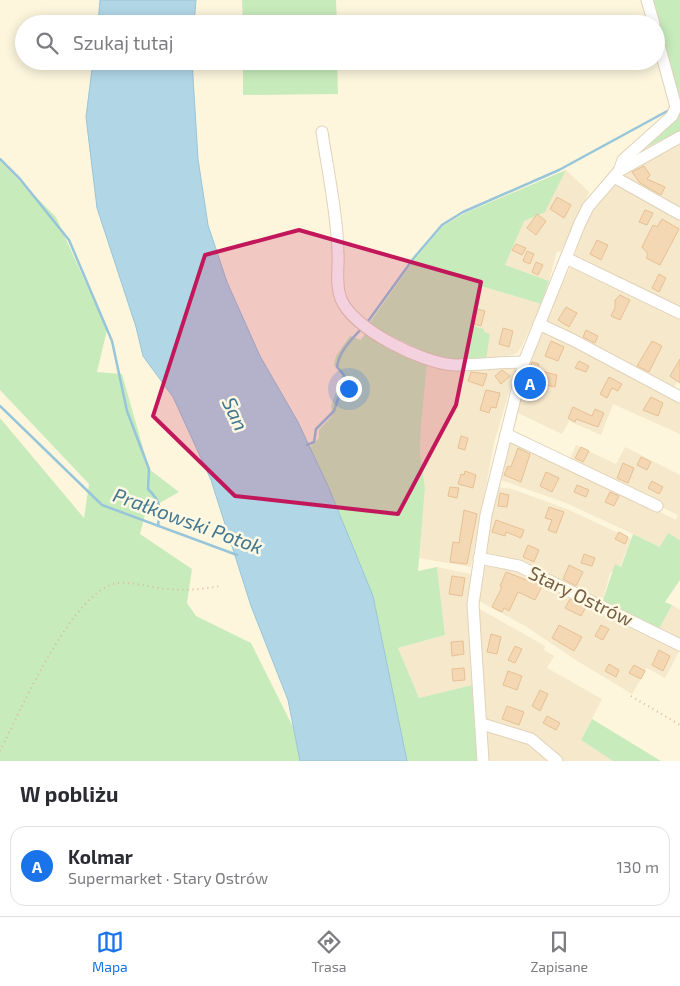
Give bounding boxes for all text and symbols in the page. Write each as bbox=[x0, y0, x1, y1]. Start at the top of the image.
search box bbox=[15, 15, 665, 70]
icon: search bbox=[33, 29, 61, 57]
text: Szukaj tutaj bbox=[73, 31, 173, 54]
pin: A bbox=[514, 364, 546, 402]
your location bbox=[336, 376, 362, 402]
water label: San bbox=[218, 393, 254, 434]
water label: Prałkowski Potok bbox=[110, 482, 266, 558]
street label: Stary Ostrów bbox=[525, 560, 637, 631]
text: W pobliżu bbox=[20, 781, 119, 806]
text: Kolmar bbox=[68, 845, 133, 868]
text: A bbox=[32, 857, 42, 876]
text: 130 m bbox=[617, 857, 659, 876]
text: Supermarket · Stary Ostrów bbox=[68, 868, 268, 887]
tab: Mapa bbox=[92, 928, 128, 975]
tab: Trasa bbox=[312, 928, 347, 975]
tab: Zapisane bbox=[530, 928, 588, 975]

